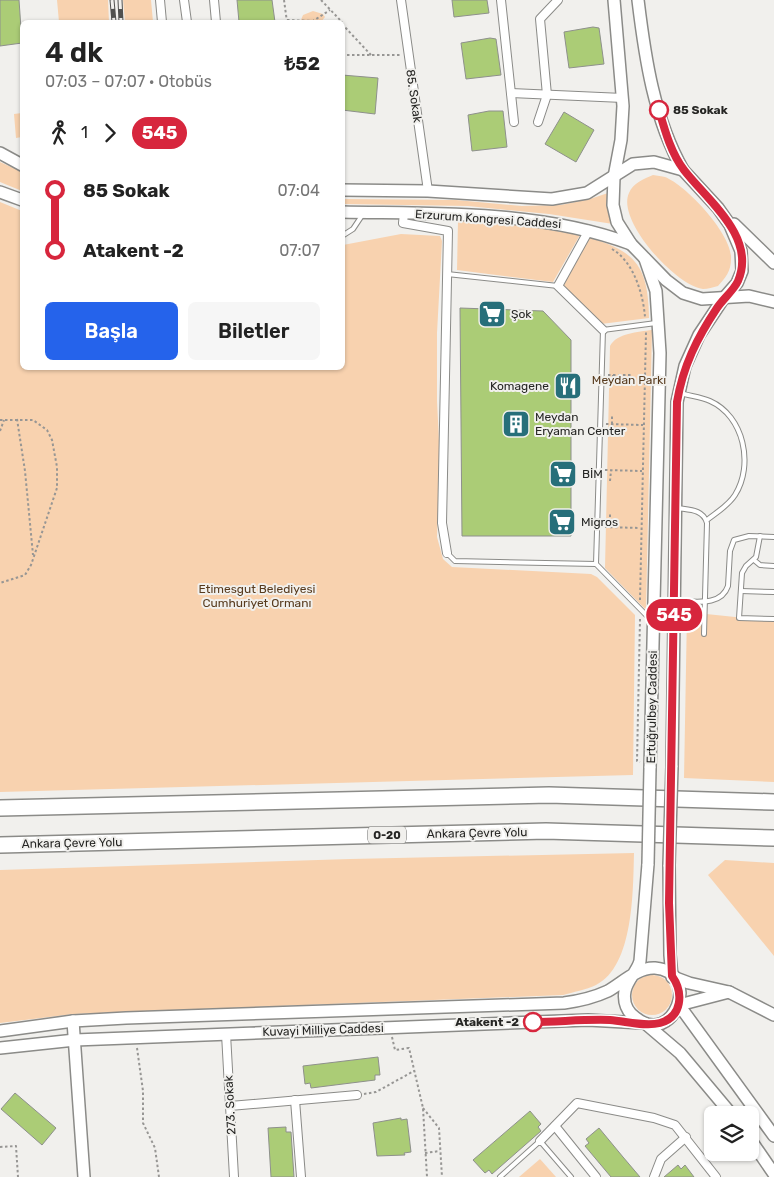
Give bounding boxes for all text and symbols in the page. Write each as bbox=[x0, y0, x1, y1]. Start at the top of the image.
text: 4 dk bbox=[45, 36, 103, 69]
text: ₺52 bbox=[285, 52, 320, 75]
street label: 85. Sokak bbox=[403, 68, 425, 124]
text: 07:03 – 07:07 · Otobüs bbox=[45, 72, 212, 91]
marker: 85 Sokak bbox=[649, 100, 669, 120]
place label: 85 Sokak bbox=[673, 103, 728, 117]
icon: walk bbox=[45, 119, 73, 147]
icon: forward bbox=[96, 119, 124, 147]
text: 545 bbox=[142, 122, 177, 144]
text: 1 bbox=[81, 123, 88, 142]
text: 85 Sokak bbox=[83, 179, 170, 202]
text: 07:04 bbox=[277, 181, 320, 200]
street label: Erzurum Kongresi Caddesi bbox=[414, 207, 562, 231]
text: Atakent -2 bbox=[83, 239, 184, 262]
text: 07:07 bbox=[279, 241, 320, 260]
supermarket icon: Şok bbox=[477, 299, 507, 329]
button: Başla bbox=[45, 302, 178, 360]
button: Biletler bbox=[188, 302, 320, 360]
place label: Şok bbox=[511, 307, 532, 321]
restaurant icon: Komagene bbox=[553, 371, 583, 401]
park label: Meydan Parkı bbox=[592, 373, 666, 387]
place label: Komagene bbox=[490, 379, 549, 393]
building icon: Meydan Eryaman Center bbox=[501, 409, 531, 439]
place label: Meydan Eryaman Center bbox=[535, 410, 626, 438]
supermarket icon: BİM bbox=[548, 459, 578, 489]
place label: BİM bbox=[582, 467, 603, 481]
supermarket icon: Migros bbox=[547, 507, 577, 537]
place label: Migros bbox=[581, 515, 618, 529]
park label: Etimesgut Belediyesi Cumhuriyet Ormanı bbox=[199, 582, 316, 610]
line badge: 545 bbox=[645, 599, 703, 631]
text: 545 bbox=[656, 604, 692, 626]
street label: Ertuğrulbey Caddesi bbox=[644, 650, 660, 764]
street label: Ankara Çevre Yolu bbox=[427, 825, 527, 841]
road number: O-20 bbox=[368, 826, 406, 844]
street label: Ankara Çevre Yolu bbox=[22, 835, 122, 851]
marker: Atakent -2 bbox=[523, 1012, 543, 1032]
place label: Atakent -2 bbox=[455, 1015, 519, 1029]
street label: Kuvayi Milliye Caddesi bbox=[262, 1021, 384, 1039]
street label: 273. Sokak bbox=[221, 1074, 239, 1135]
map controls bbox=[704, 1106, 759, 1161]
button: layers bbox=[704, 1106, 759, 1161]

